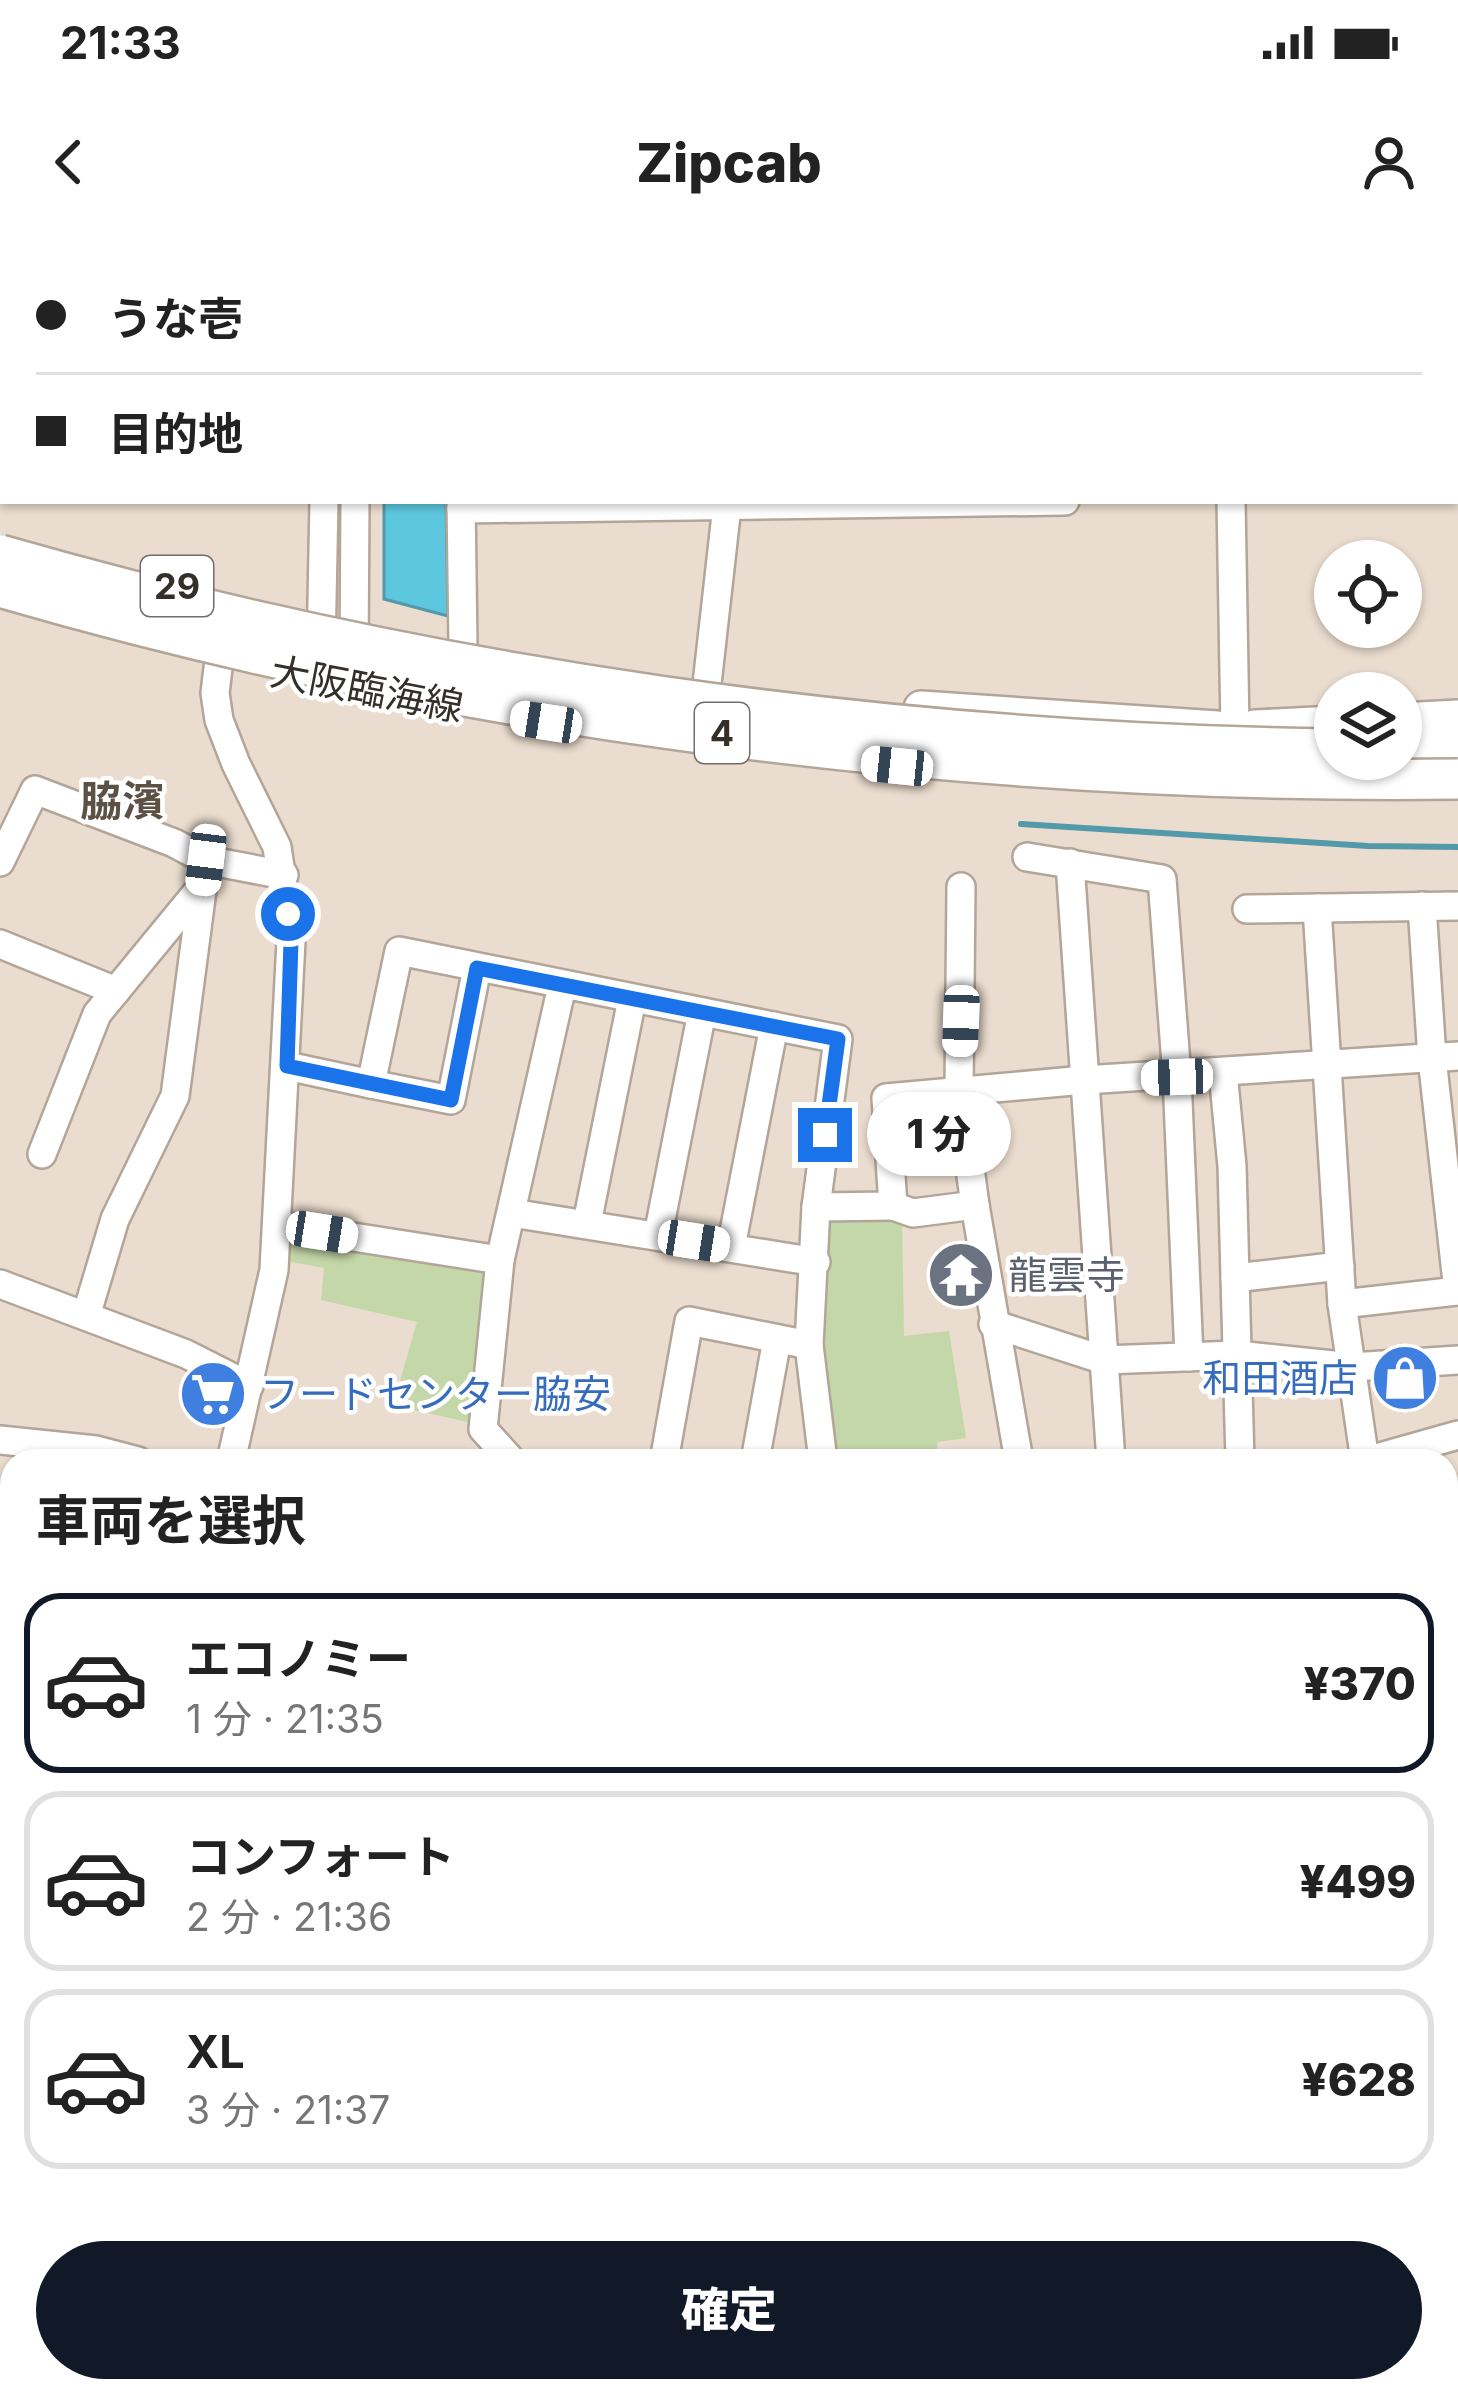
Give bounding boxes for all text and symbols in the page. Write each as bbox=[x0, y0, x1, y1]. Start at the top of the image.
text: 21:33 bbox=[60, 15, 181, 70]
icon: back bbox=[36, 129, 102, 195]
icon: person bbox=[1356, 129, 1422, 195]
text: Zipcab bbox=[636, 130, 822, 195]
text: うな壱 bbox=[108, 291, 243, 346]
text: 目的地 bbox=[108, 406, 243, 461]
map controls bbox=[1314, 540, 1422, 780]
button: locate bbox=[1314, 540, 1422, 648]
road number: 29 bbox=[141, 556, 213, 616]
street label: 大阪臨海線 bbox=[267, 647, 467, 730]
button: layers bbox=[1314, 672, 1422, 780]
car bbox=[508, 699, 584, 745]
road number: 4 bbox=[695, 703, 749, 763]
car bbox=[859, 744, 935, 788]
district label: 脇濱 bbox=[80, 775, 164, 826]
car bbox=[184, 822, 228, 898]
route start bbox=[261, 887, 315, 941]
car bbox=[942, 984, 980, 1058]
car bbox=[1140, 1058, 1214, 1096]
callout: 1 分 bbox=[867, 1093, 1011, 1177]
route end bbox=[798, 1108, 852, 1162]
text: 1 分 bbox=[907, 1110, 971, 1157]
car bbox=[284, 1209, 360, 1255]
car bbox=[656, 1218, 732, 1264]
temple icon: 龍雲寺 bbox=[926, 1240, 996, 1310]
place label: 龍雲寺 bbox=[1008, 1251, 1125, 1298]
shop icon: 和田酒店 bbox=[1370, 1343, 1440, 1413]
place label: 和田酒店 bbox=[1202, 1354, 1358, 1401]
supermarket icon: フードセンター脇安 bbox=[178, 1359, 248, 1429]
place label: フードセンター脇安 bbox=[260, 1370, 611, 1417]
text: 車両を選択 bbox=[36, 1488, 306, 1553]
icon: car bbox=[42, 1629, 150, 1737]
text: エコノミー bbox=[186, 1631, 411, 1686]
text: ¥370 bbox=[1304, 1656, 1416, 1711]
text: 1 分 · 21:35 bbox=[186, 1695, 384, 1742]
icon: car bbox=[42, 1827, 150, 1935]
text: コンフォート bbox=[186, 1829, 455, 1884]
text: ¥499 bbox=[1299, 1854, 1416, 1909]
text: 2 分 · 21:36 bbox=[186, 1893, 392, 1940]
text: XL bbox=[186, 2024, 245, 2079]
icon: car bbox=[42, 2025, 150, 2133]
text: ¥628 bbox=[1302, 2052, 1416, 2107]
text: 3 分 · 21:37 bbox=[186, 2086, 390, 2133]
button: 確定 bbox=[36, 2241, 1422, 2379]

